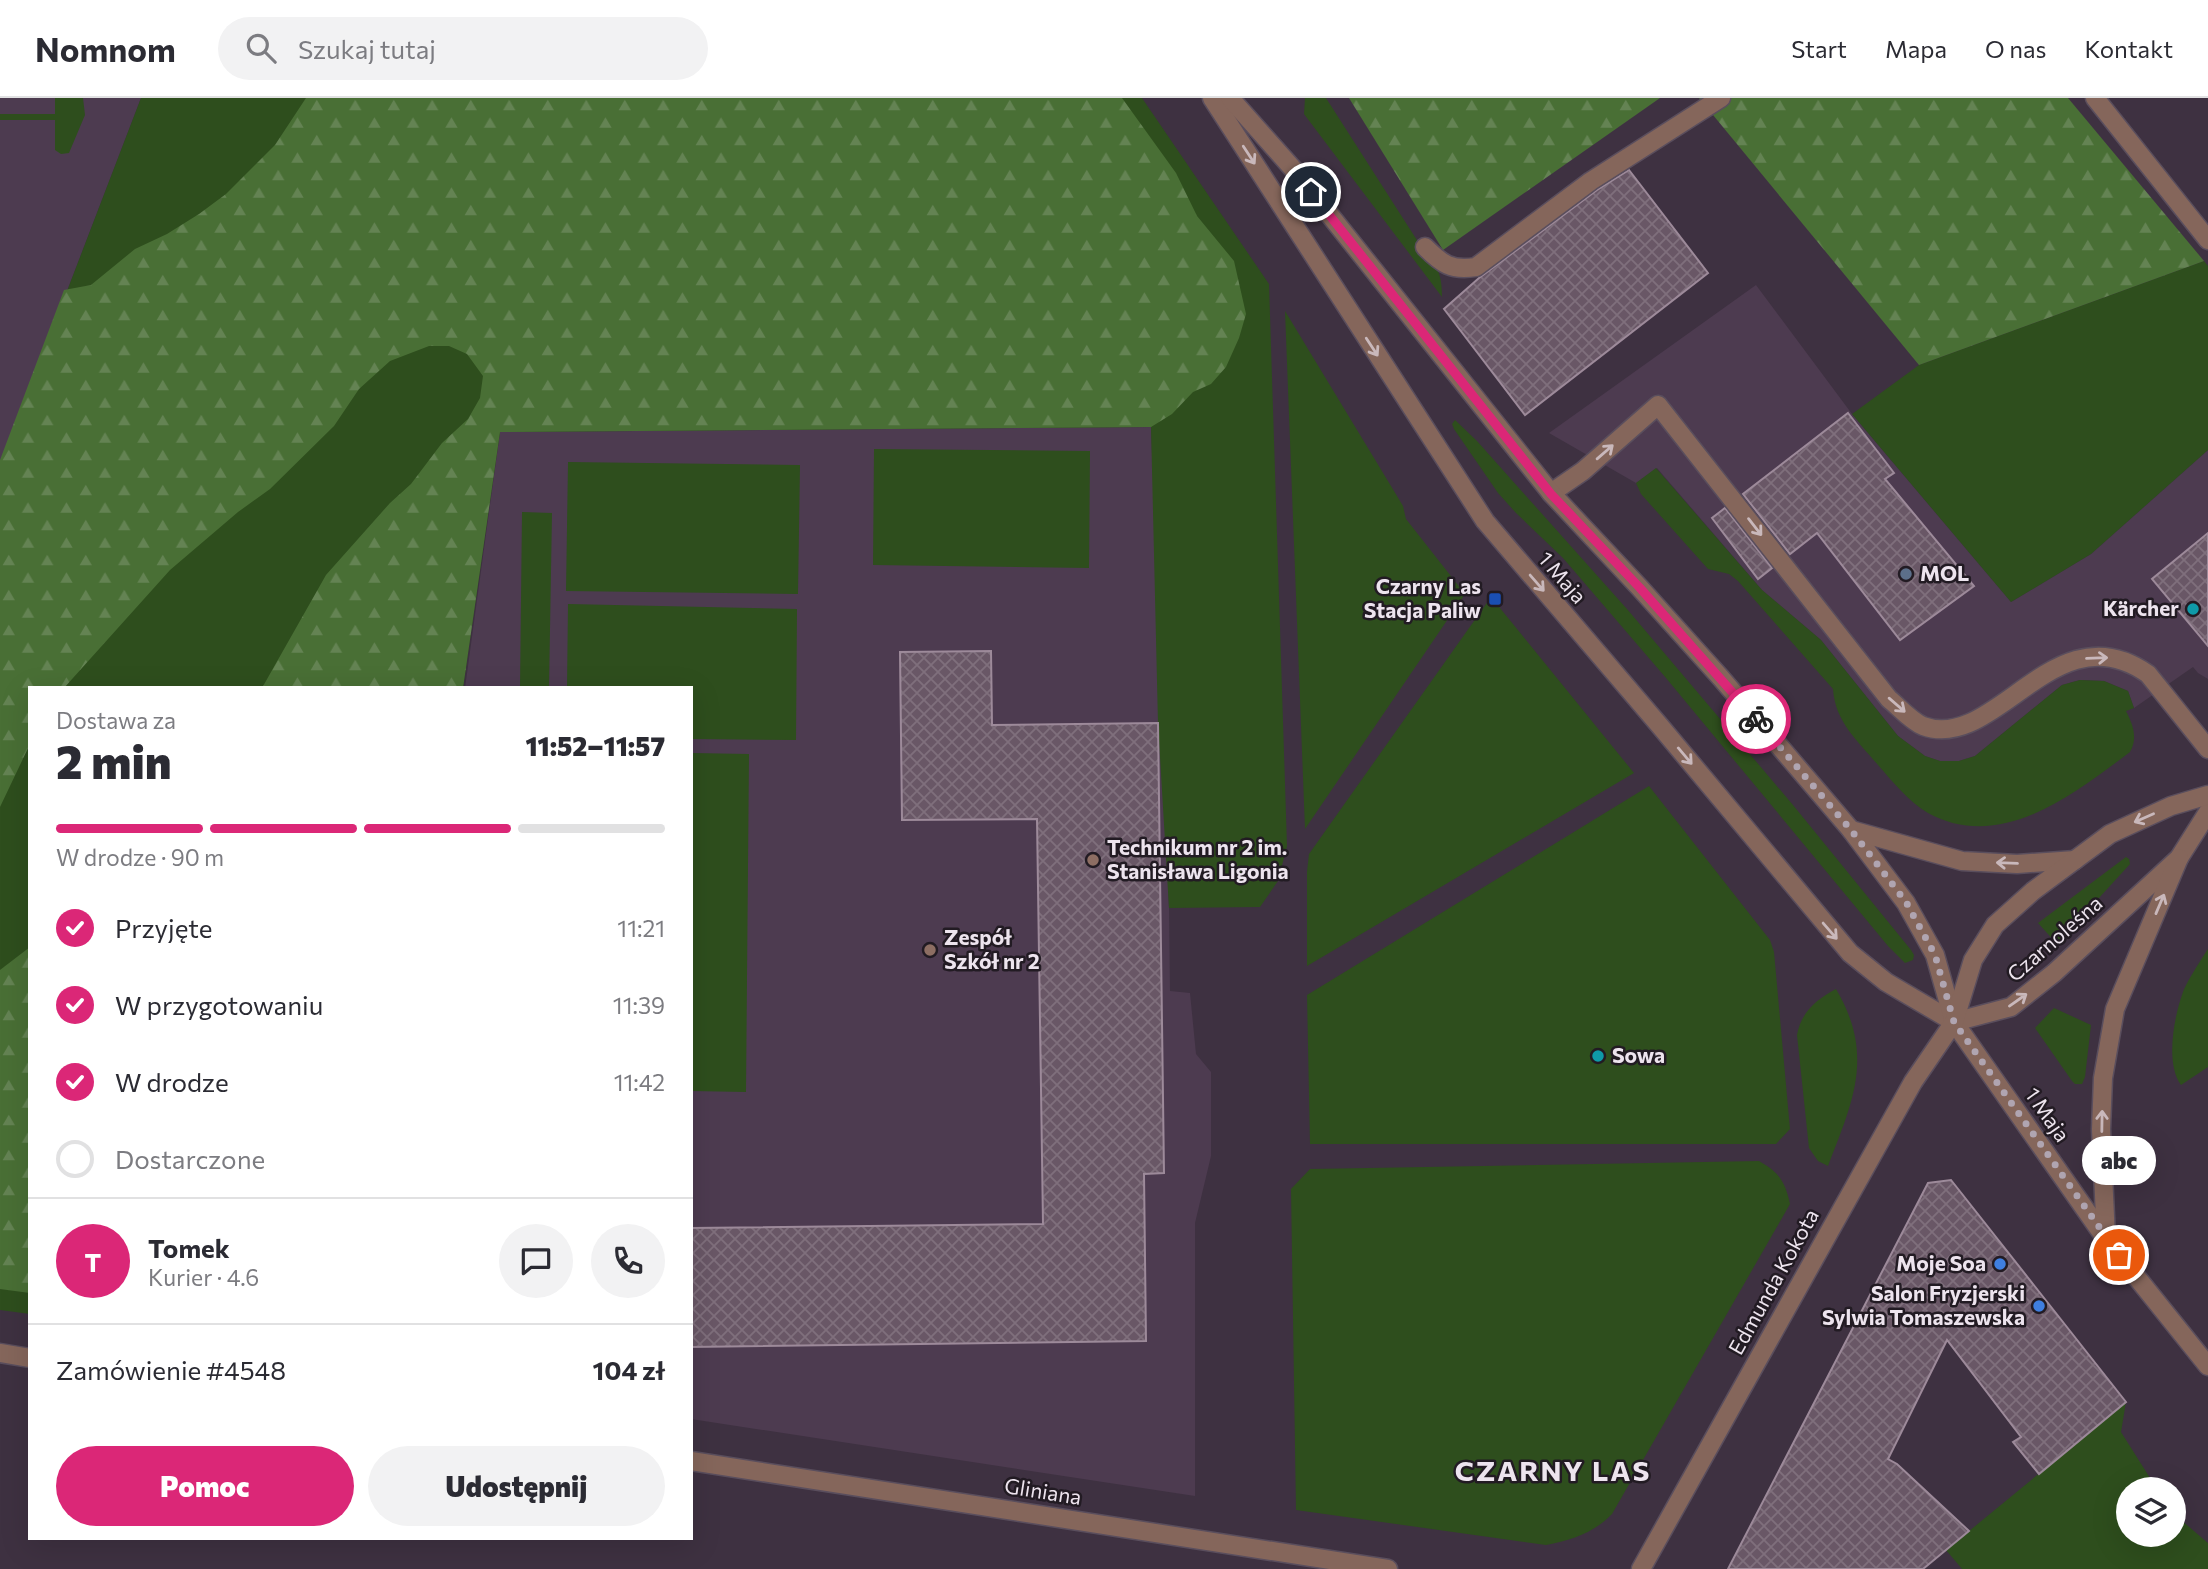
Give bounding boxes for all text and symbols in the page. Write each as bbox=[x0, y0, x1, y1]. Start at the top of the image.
search box bbox=[218, 17, 708, 80]
text: Nomnom bbox=[35, 28, 176, 69]
icon: search bbox=[242, 29, 280, 67]
text: Szukaj tutaj bbox=[298, 33, 436, 64]
text: Start bbox=[1791, 34, 1847, 63]
text: Mapa bbox=[1885, 34, 1947, 63]
text: O nas bbox=[1985, 34, 2046, 63]
text: Kontakt bbox=[2084, 34, 2173, 63]
one-way arrow bbox=[1243, 145, 1257, 165]
pin bbox=[1281, 162, 1341, 222]
icon: home bbox=[1292, 173, 1330, 211]
one-way arrow bbox=[1366, 336, 1380, 356]
one-way arrow bbox=[1595, 444, 1613, 460]
one-way arrow bbox=[1748, 518, 1763, 536]
street label: 1 Maja bbox=[1534, 546, 1592, 608]
place label: MOL bbox=[1920, 560, 1969, 585]
marker: MOL bbox=[1898, 566, 1914, 582]
place label: Czarny Las Stacja Paliw bbox=[1364, 573, 1482, 622]
one-way arrow bbox=[1529, 574, 1545, 592]
marker: Czarny Las Stacja Paliw bbox=[1487, 591, 1503, 607]
place label: Kärcher bbox=[2103, 595, 2179, 620]
marker: Kärcher bbox=[2185, 601, 2201, 617]
one-way arrow bbox=[2086, 652, 2109, 665]
courier bbox=[1721, 684, 1791, 754]
one-way arrow bbox=[1888, 697, 1906, 713]
icon: bike bbox=[1737, 700, 1775, 738]
text: Dostawa za bbox=[56, 706, 176, 734]
text: 11:52–11:57 bbox=[525, 730, 665, 761]
text: 2 min bbox=[56, 732, 172, 788]
one-way arrow bbox=[1677, 746, 1693, 764]
one-way arrow bbox=[2134, 812, 2155, 826]
place label: Technikum nr 2 im. Stanisława Ligonia bbox=[1107, 834, 1289, 883]
text: W drodze · 90 m bbox=[56, 843, 224, 871]
marker: Technikum nr 2 im. Stanisława Ligonia bbox=[1085, 852, 1101, 868]
one-way arrow bbox=[1996, 857, 2019, 870]
street label: Czarnoleśna bbox=[2001, 890, 2107, 986]
one-way arrow bbox=[2154, 894, 2167, 915]
icon: check bbox=[56, 909, 94, 947]
text: Przyjęte bbox=[115, 912, 212, 943]
text: 11:21 bbox=[617, 914, 665, 942]
one-way arrow bbox=[1822, 922, 1838, 940]
place label: Zespół Szkół nr 2 bbox=[944, 924, 1040, 973]
marker: Zespół Szkół nr 2 bbox=[922, 942, 938, 958]
icon: check bbox=[56, 986, 94, 1024]
text: W przygotowaniu bbox=[115, 989, 323, 1020]
text: 11:39 bbox=[613, 991, 665, 1019]
one-way arrow bbox=[2008, 993, 2027, 1007]
place label: Sowa bbox=[1612, 1042, 1665, 1067]
marker: Sowa bbox=[1590, 1048, 1606, 1064]
icon: check bbox=[56, 1063, 94, 1101]
text: W drodze bbox=[115, 1066, 229, 1097]
text: 11:42 bbox=[614, 1068, 665, 1096]
street label: 1 Maja bbox=[2021, 1082, 2076, 1146]
one-way arrow bbox=[2095, 1110, 2109, 1133]
callout: abc bbox=[2082, 1136, 2156, 1185]
text: Dostarczone bbox=[115, 1143, 265, 1174]
text: abc bbox=[2101, 1146, 2137, 1174]
street label: Edmunda Kokota bbox=[1722, 1204, 1823, 1358]
button: chat bbox=[499, 1224, 573, 1298]
button: phone bbox=[591, 1224, 665, 1298]
pin bbox=[2089, 1225, 2149, 1285]
text: Tomek bbox=[148, 1232, 230, 1263]
icon: bag bbox=[2100, 1236, 2138, 1274]
text: T bbox=[85, 1246, 101, 1277]
place label: Moje Soa bbox=[1896, 1250, 1986, 1275]
marker: Moje Soa bbox=[1992, 1256, 2008, 1272]
text: Kurier · 4.6 bbox=[148, 1263, 259, 1291]
place label: Salon Fryzjerski Sylwia Tomaszewska bbox=[1822, 1280, 2025, 1329]
marker: Salon Fryzjerski Sylwia Tomaszewska bbox=[2031, 1298, 2047, 1314]
text: Zamówienie #4548 bbox=[56, 1354, 286, 1385]
text: 104 zł bbox=[592, 1354, 665, 1385]
button: Pomoc bbox=[56, 1446, 354, 1526]
button: Udostępnij bbox=[368, 1446, 665, 1526]
district label: CZARNY LAS bbox=[1455, 1453, 1651, 1487]
street label: Gliniana bbox=[1003, 1472, 1083, 1509]
map controls bbox=[2116, 1477, 2186, 1547]
button: layers bbox=[2116, 1477, 2186, 1547]

